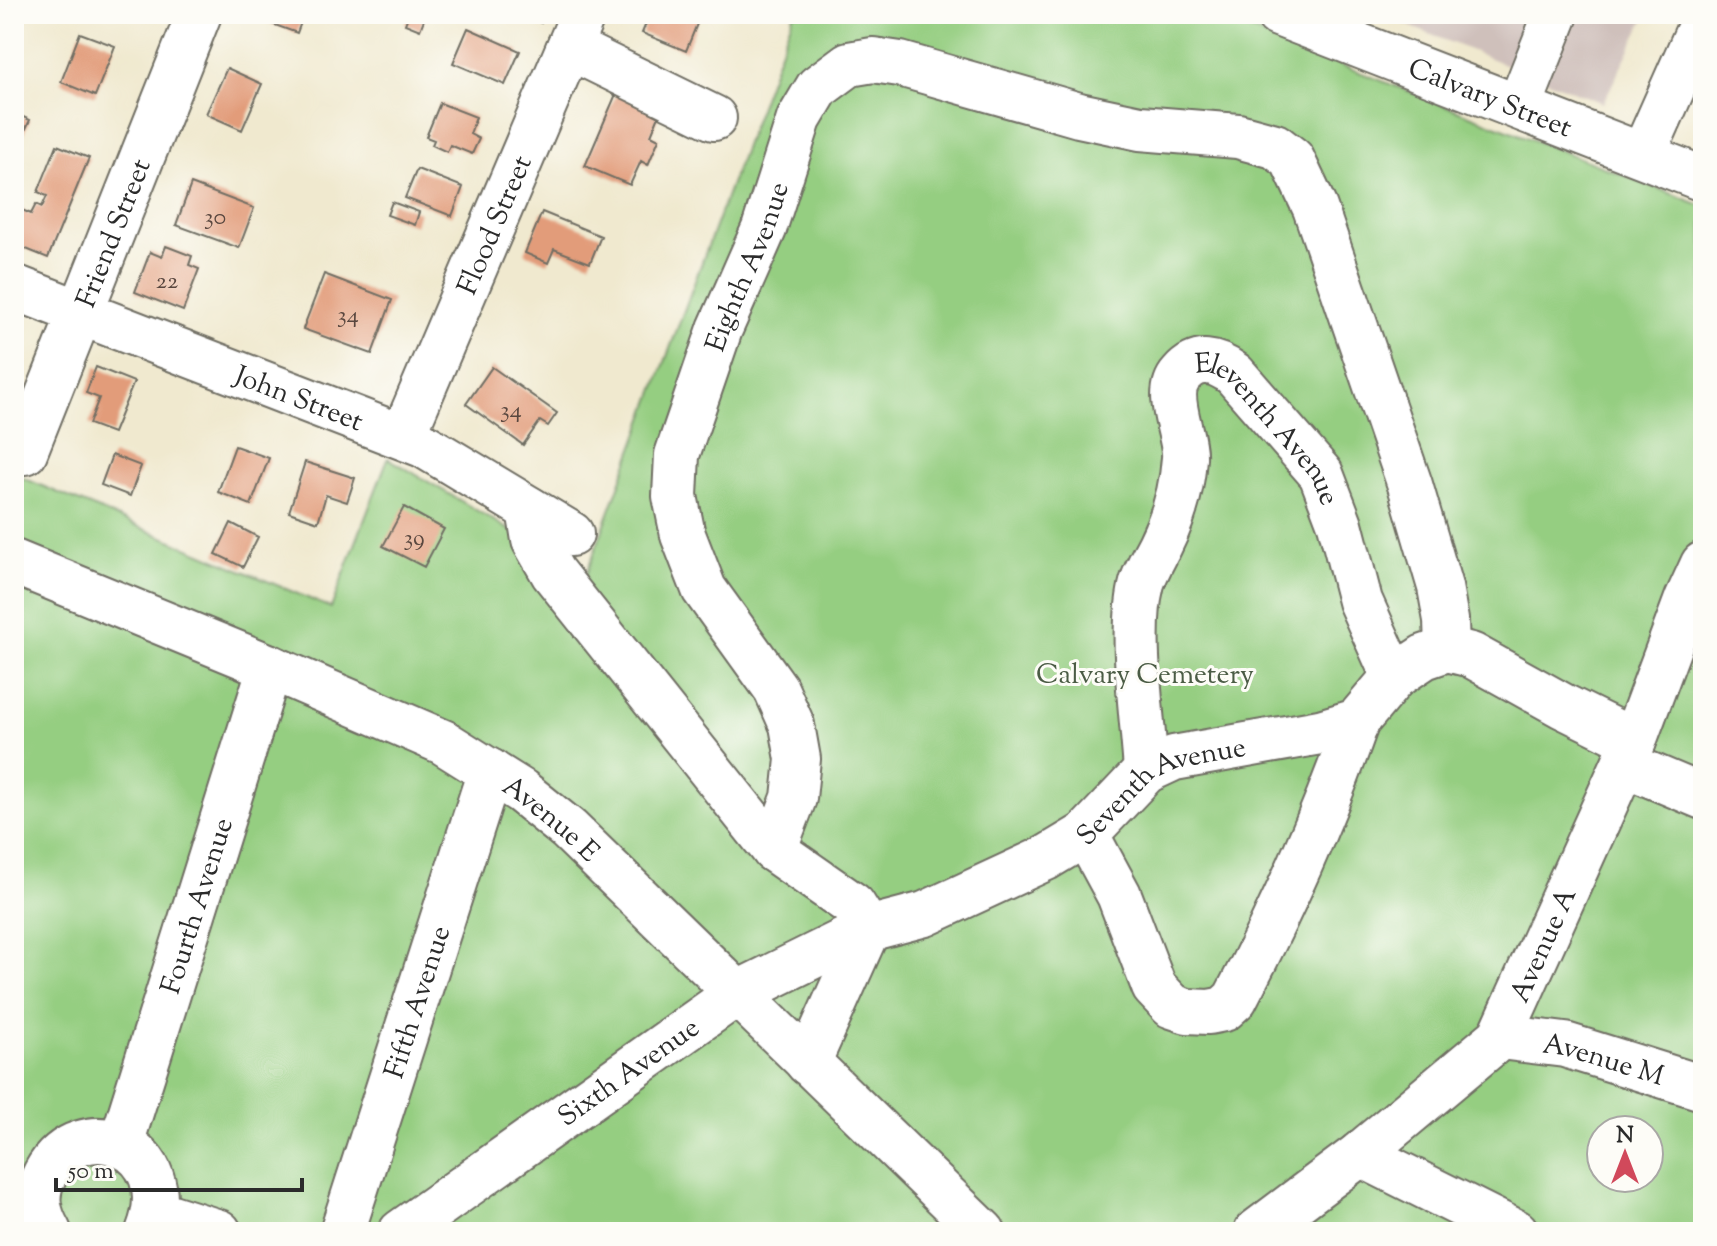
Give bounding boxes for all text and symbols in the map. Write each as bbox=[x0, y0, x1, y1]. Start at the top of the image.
street label: Calvary Street bbox=[1402, 49, 1578, 149]
street label: Flood Street bbox=[449, 149, 544, 301]
street label: Friend Street bbox=[67, 153, 163, 314]
street label: Eighth Avenue bbox=[697, 177, 801, 357]
house number: 30 bbox=[204, 201, 226, 235]
house number: 22 bbox=[156, 265, 178, 299]
house number: 34 bbox=[337, 299, 359, 333]
street label: Eleventh Avenue bbox=[1193, 345, 1348, 511]
street label: John Street bbox=[226, 356, 369, 443]
house number: 34 bbox=[500, 394, 522, 428]
house number: 39 bbox=[403, 522, 425, 556]
park label: Calvary Cemetery bbox=[1036, 656, 1254, 696]
street label: Seventh Avenue bbox=[1068, 729, 1249, 856]
street label: Avenue E bbox=[494, 767, 607, 872]
street label: Fourth Avenue bbox=[152, 813, 245, 999]
street label: Avenue A bbox=[1501, 882, 1588, 1010]
street label: Fifth Avenue bbox=[376, 921, 462, 1084]
street label: Sixth Avenue bbox=[550, 1009, 708, 1138]
street label: Avenue M bbox=[1540, 1025, 1669, 1098]
north arrow bbox=[1585, 1114, 1665, 1194]
text: N bbox=[1616, 1121, 1634, 1153]
scale bar bbox=[56, 1142, 302, 1192]
text: 50 m bbox=[66, 1155, 114, 1189]

